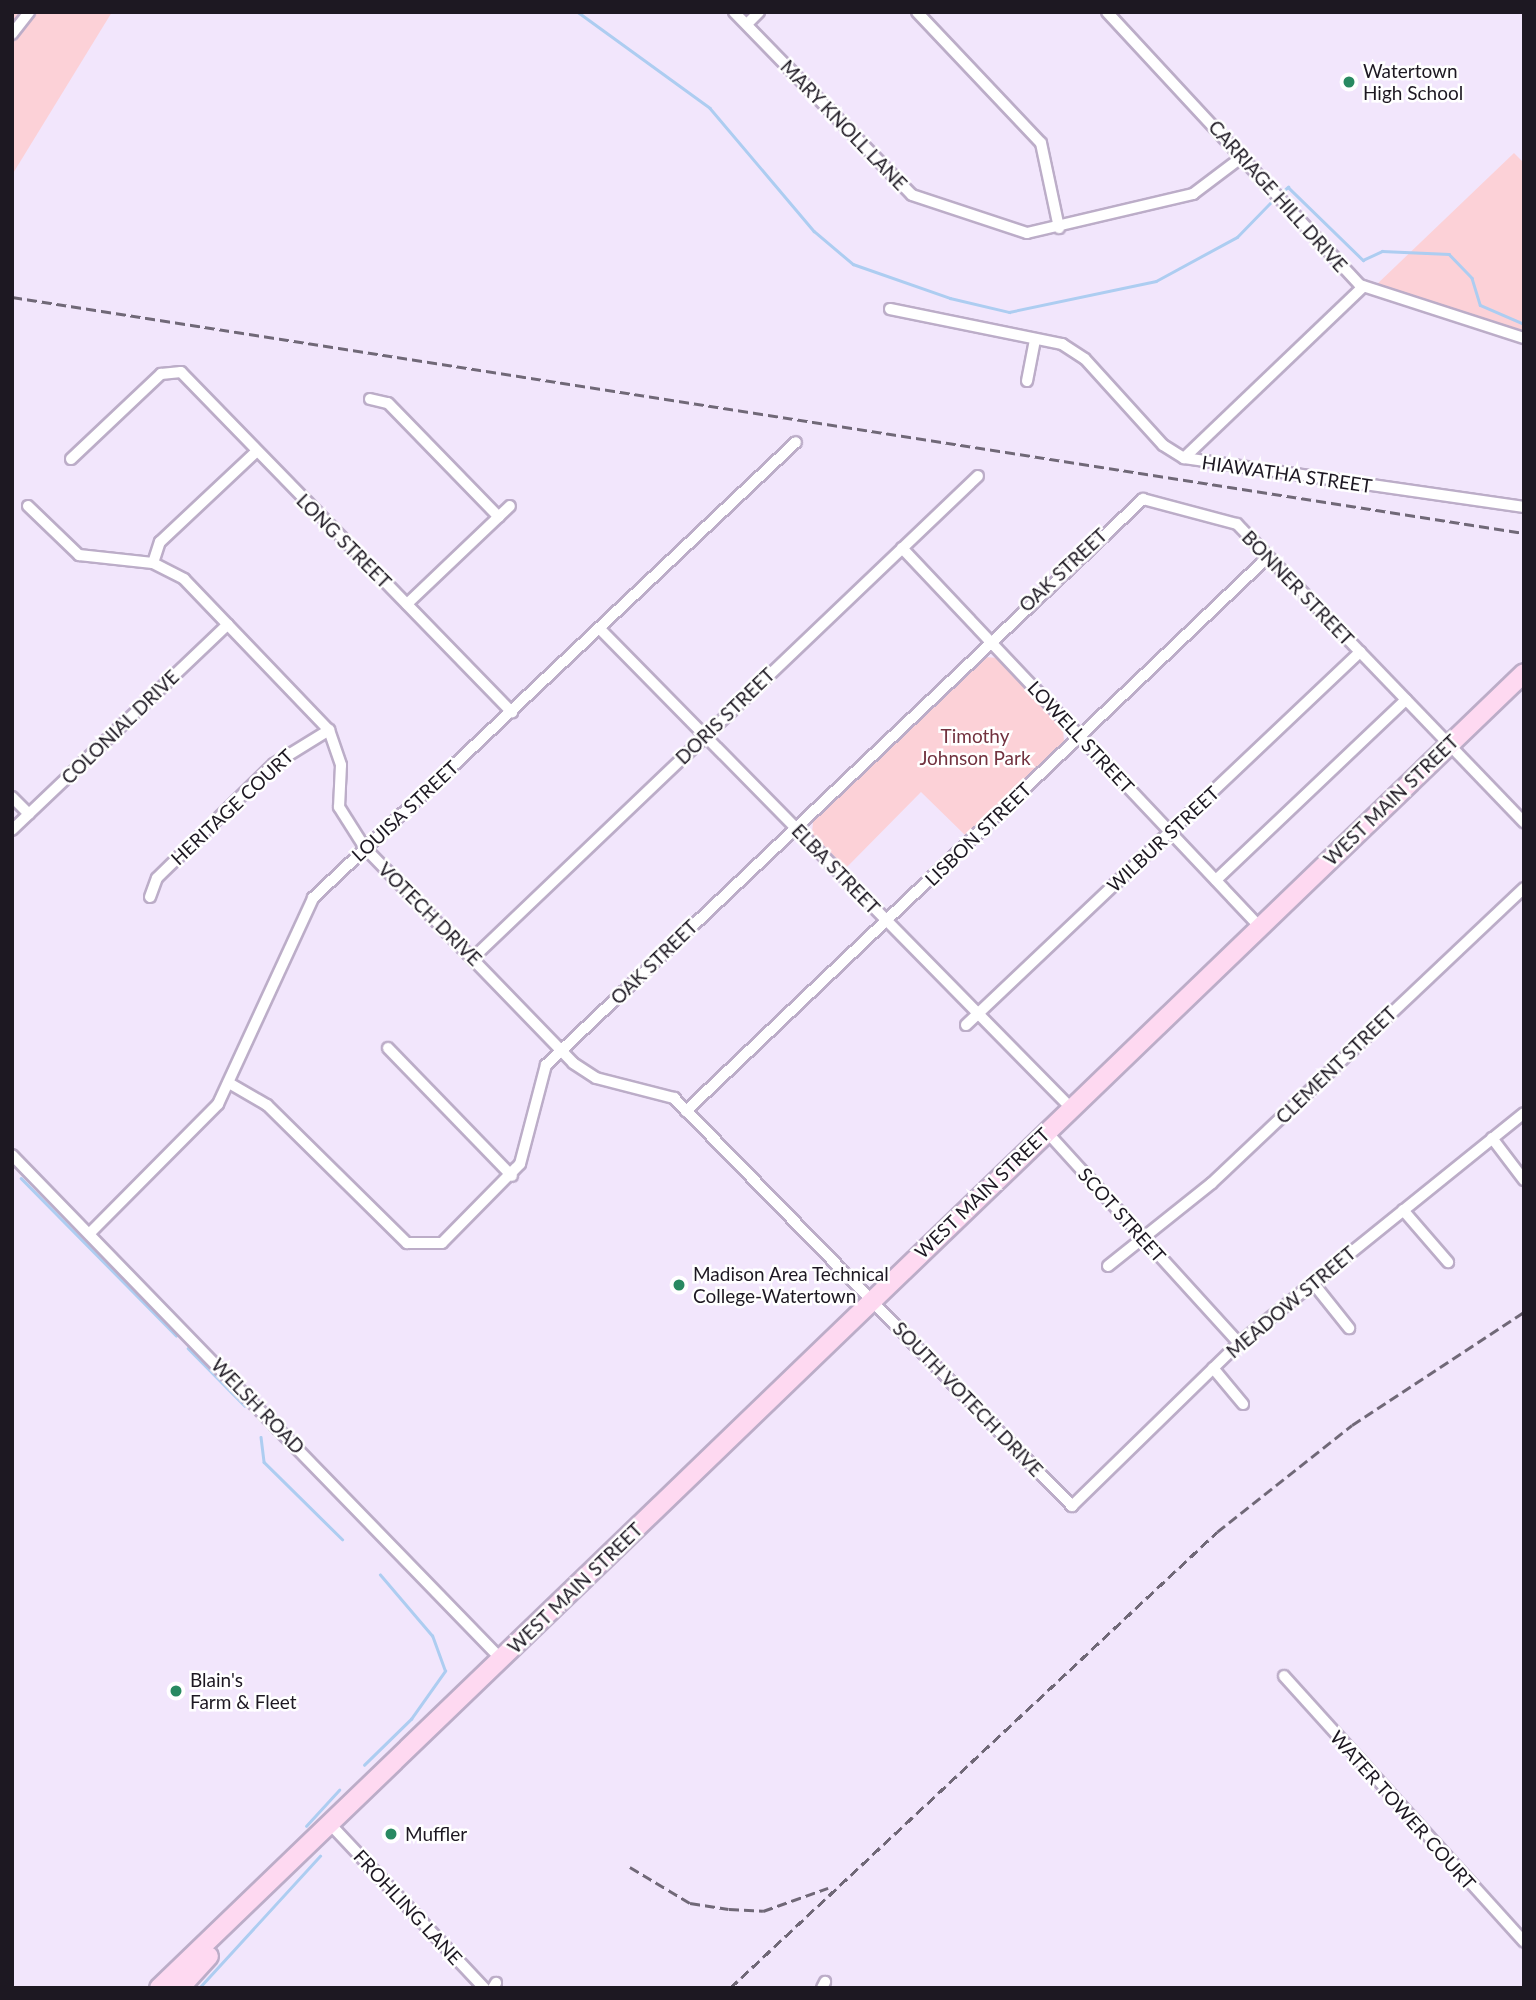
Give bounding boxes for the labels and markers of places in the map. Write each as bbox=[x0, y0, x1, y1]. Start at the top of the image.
place label: Watertown High School bbox=[1363, 60, 1463, 104]
marker: Watertown High School bbox=[1341, 74, 1357, 90]
place label: Madison Area Technical College-Watertown bbox=[693, 1263, 890, 1307]
marker: Madison Area Technical College-Watertown bbox=[671, 1277, 687, 1293]
place label: Blain's Farm & Fleet bbox=[190, 1669, 297, 1713]
marker: Blain's Farm & Fleet bbox=[168, 1683, 184, 1699]
place label: Muffler bbox=[405, 1823, 467, 1845]
marker: Muffler bbox=[383, 1826, 399, 1842]

